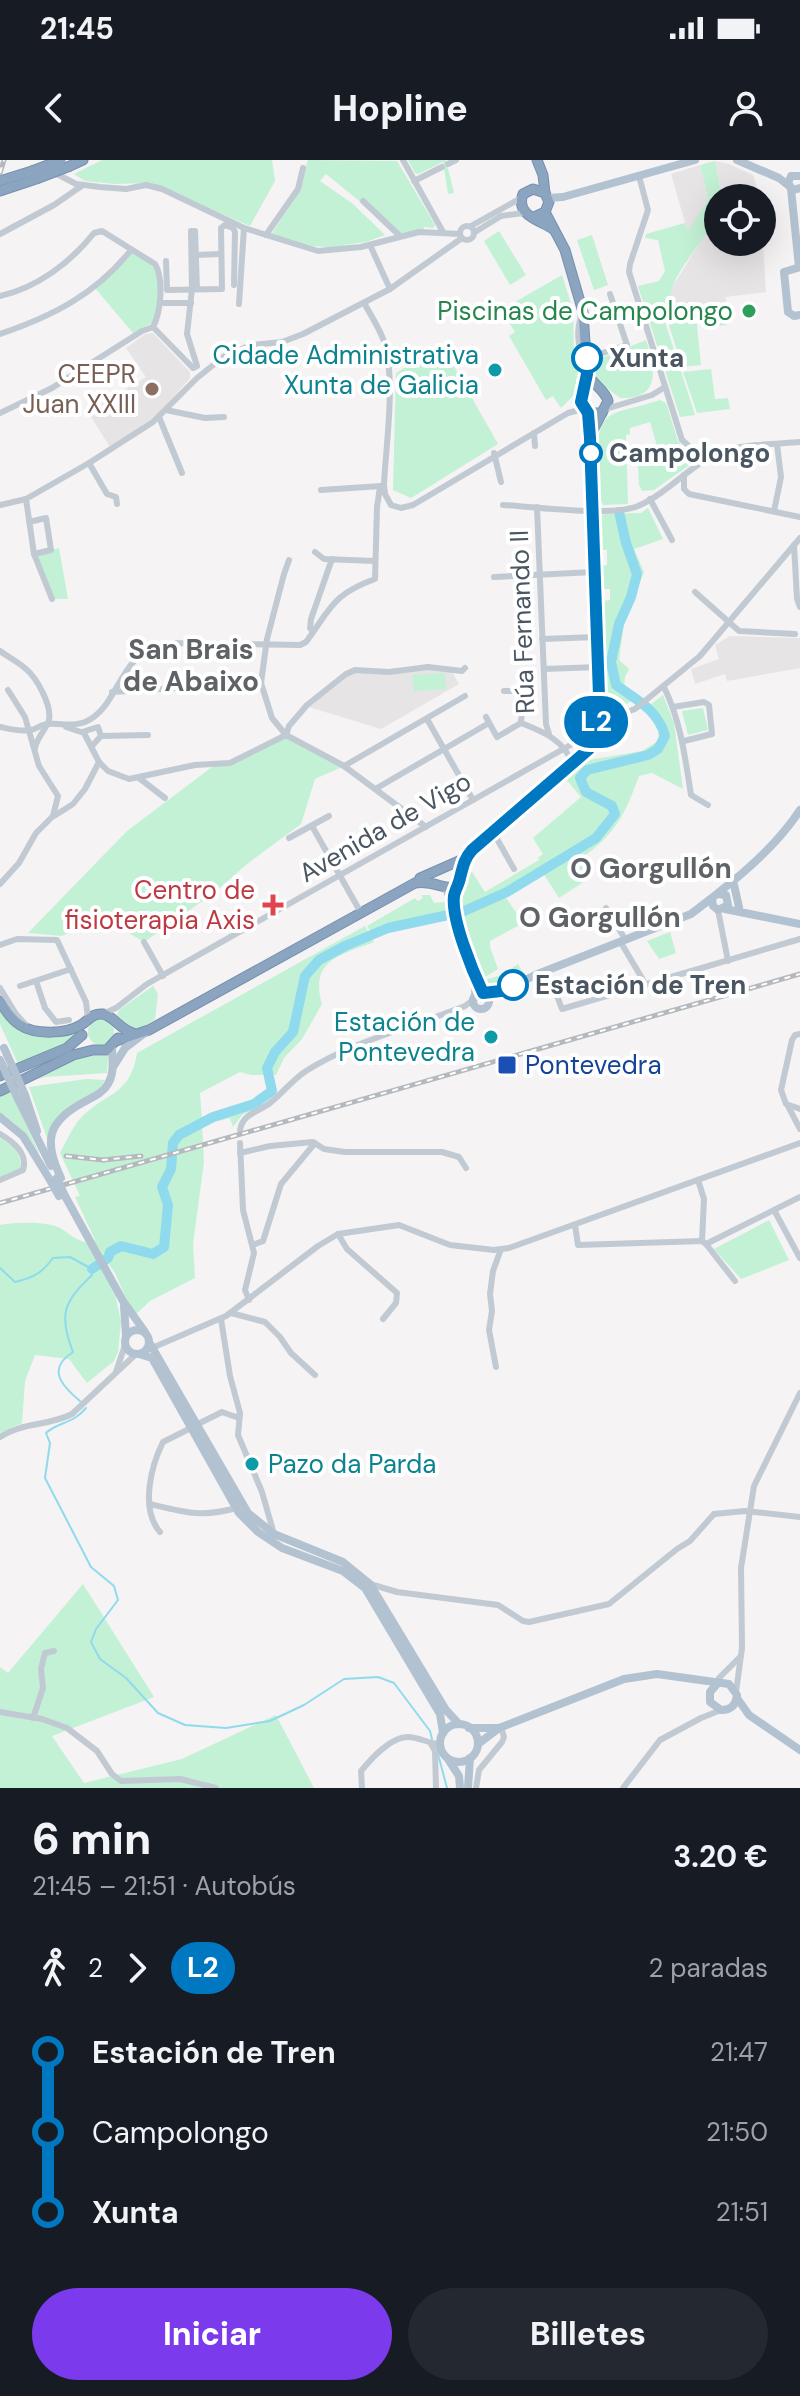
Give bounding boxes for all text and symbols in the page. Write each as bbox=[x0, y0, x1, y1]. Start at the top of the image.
text: 21:45 bbox=[40, 9, 114, 48]
text: Hopline bbox=[332, 85, 468, 132]
icon: back bbox=[32, 86, 76, 130]
icon: person bbox=[724, 86, 768, 130]
map controls bbox=[704, 184, 776, 256]
button: locate bbox=[704, 184, 776, 256]
place label: Piscinas de Campolongo bbox=[437, 294, 733, 328]
marker: Piscinas de Campolongo bbox=[740, 302, 758, 320]
place label: Cidade Administrativa Xunta de Galicia bbox=[213, 338, 479, 402]
place label: Xunta bbox=[609, 341, 684, 375]
marker: Xunta bbox=[572, 343, 602, 373]
place label: CEEPR Juan XXIII bbox=[22, 357, 136, 421]
marker: Cidade Administrativa Xunta de Galicia bbox=[486, 361, 504, 379]
marker: CEEPR Juan XXIII bbox=[143, 380, 161, 398]
place label: Campolongo bbox=[609, 436, 770, 470]
marker: Campolongo bbox=[580, 442, 602, 464]
street label: Rúa Fernando II bbox=[502, 529, 542, 715]
district label: San Brais de Abaixo bbox=[123, 631, 259, 700]
line badge: L2 bbox=[560, 696, 632, 748]
text: L2 bbox=[580, 703, 612, 740]
street label: Avenida de Vigo bbox=[293, 764, 477, 890]
district label: O Gorgullón bbox=[570, 850, 732, 887]
place label: Centro de fisioterapia Axis bbox=[65, 873, 255, 937]
marker: Centro de fisioterapia Axis bbox=[262, 894, 284, 916]
district label: O Gorgullón bbox=[519, 899, 681, 936]
place label: Estación de Tren bbox=[535, 968, 746, 1002]
marker: Estación de Tren bbox=[498, 970, 528, 1000]
place label: Estación de Pontevedra bbox=[334, 1005, 475, 1069]
marker: Estación de Pontevedra bbox=[482, 1028, 500, 1046]
place label: Pontevedra bbox=[525, 1048, 662, 1082]
marker: Pontevedra bbox=[496, 1054, 518, 1076]
place label: Pazo da Parda bbox=[268, 1447, 436, 1481]
marker: Pazo da Parda bbox=[243, 1455, 261, 1473]
text: 6 min bbox=[32, 1810, 151, 1868]
text: 3.20 € bbox=[673, 1837, 768, 1876]
text: 21:45 – 21:51 · Autobús bbox=[32, 1869, 296, 1903]
icon: walk bbox=[32, 1946, 76, 1990]
icon: forward bbox=[115, 1946, 159, 1990]
text: L2 bbox=[187, 1949, 219, 1986]
text: 2 bbox=[88, 1951, 103, 1985]
text: 2 paradas bbox=[648, 1951, 768, 1985]
text: Estación de Tren bbox=[92, 2033, 336, 2072]
text: 21:47 bbox=[710, 2035, 768, 2069]
text: Campolongo bbox=[92, 2113, 269, 2152]
text: 21:50 bbox=[706, 2115, 768, 2149]
text: Xunta bbox=[92, 2193, 179, 2232]
text: 21:51 bbox=[716, 2195, 768, 2229]
button: Iniciar bbox=[32, 2288, 392, 2380]
button: Billetes bbox=[408, 2288, 768, 2380]

